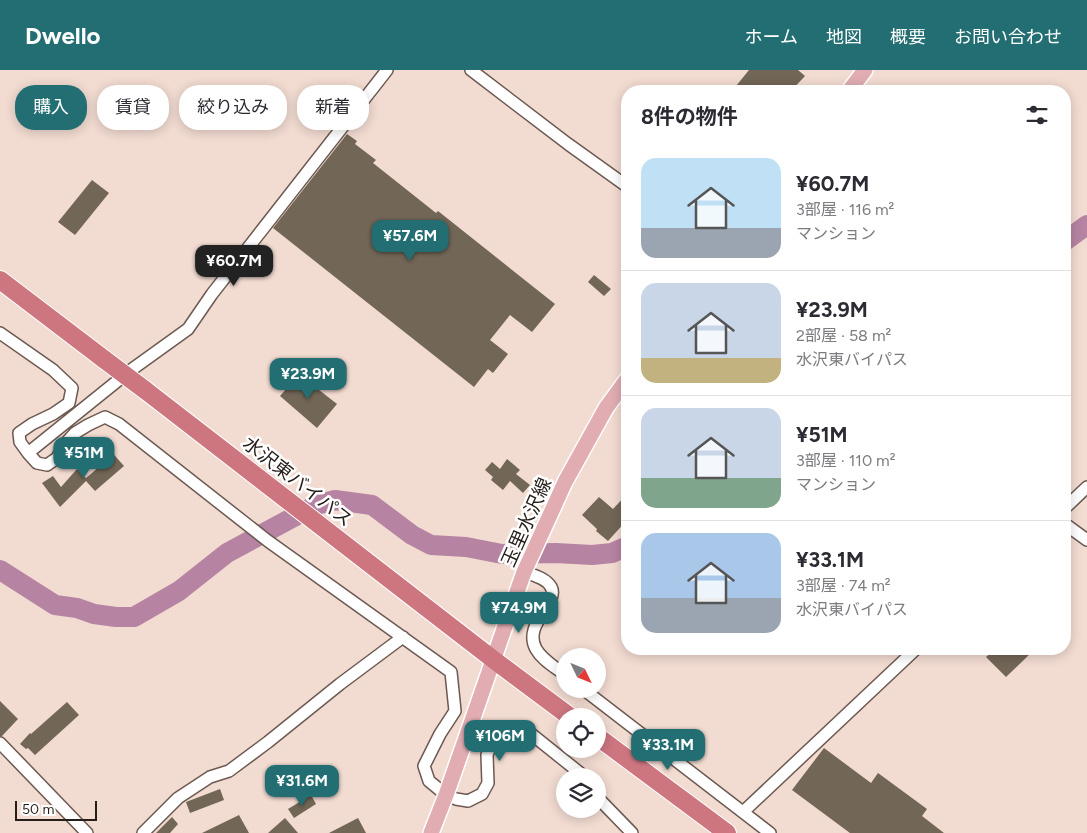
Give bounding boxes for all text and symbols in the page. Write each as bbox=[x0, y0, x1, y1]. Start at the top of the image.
text: Dwello bbox=[25, 21, 101, 50]
text: ホーム bbox=[745, 26, 798, 48]
text: 地図 bbox=[826, 26, 862, 48]
text: 概要 bbox=[890, 26, 926, 48]
text: お問い合わせ bbox=[954, 26, 1062, 48]
chip: 購入 bbox=[15, 85, 87, 130]
chip: 賃貸 bbox=[97, 85, 169, 130]
chip: 絞り込み bbox=[179, 85, 287, 130]
chip: 新着 bbox=[297, 85, 369, 130]
icon: filters bbox=[1023, 101, 1051, 129]
text: 8件の物件 bbox=[641, 104, 738, 129]
text: ¥60.7M bbox=[796, 171, 869, 196]
icon: home bbox=[681, 178, 741, 238]
text: 3部屋 · 116 m² bbox=[796, 200, 894, 219]
pin: ¥57.6M bbox=[369, 220, 451, 262]
text: マンション bbox=[796, 224, 876, 243]
text: ¥57.6M bbox=[383, 226, 437, 245]
pin: ¥60.7M bbox=[193, 244, 275, 287]
text: ¥60.7M bbox=[206, 251, 262, 270]
text: ¥23.9M bbox=[796, 297, 868, 322]
icon: home bbox=[681, 303, 741, 363]
text: 2部屋 · 58 m² bbox=[796, 326, 891, 345]
text: 水沢東バイパス bbox=[796, 350, 908, 369]
pin: ¥23.9M bbox=[267, 358, 349, 400]
text: ¥23.9M bbox=[281, 364, 335, 383]
text: ¥51M bbox=[796, 422, 848, 447]
icon: home bbox=[681, 428, 741, 488]
street label: 水沢東バイパス bbox=[238, 432, 357, 531]
pin: ¥51M bbox=[54, 436, 114, 479]
text: ¥51M bbox=[64, 443, 104, 462]
text: 3部屋 · 110 m² bbox=[796, 451, 896, 470]
street label: 玉里水沢線 bbox=[497, 474, 556, 570]
text: マンション bbox=[796, 475, 876, 494]
text: ¥33.1M bbox=[796, 547, 864, 572]
icon: home bbox=[681, 553, 741, 613]
text: 3部屋 · 74 m² bbox=[796, 576, 891, 595]
pin: ¥74.9M bbox=[478, 592, 560, 634]
text: ¥74.9M bbox=[491, 598, 547, 617]
text: 水沢東バイパス bbox=[796, 600, 908, 619]
north arrow bbox=[556, 648, 606, 698]
map controls bbox=[556, 648, 606, 818]
button: locate bbox=[556, 708, 606, 758]
pin: ¥106M bbox=[465, 720, 535, 762]
text: ¥106M bbox=[475, 726, 525, 745]
pin: ¥33.1M bbox=[627, 728, 709, 771]
text: ¥33.1M bbox=[642, 735, 694, 754]
pin: ¥31.6M bbox=[261, 764, 343, 807]
button: layers bbox=[556, 768, 606, 818]
text: ¥31.6M bbox=[276, 771, 328, 790]
scale bar bbox=[15, 798, 98, 821]
text: 50 m bbox=[22, 801, 54, 818]

